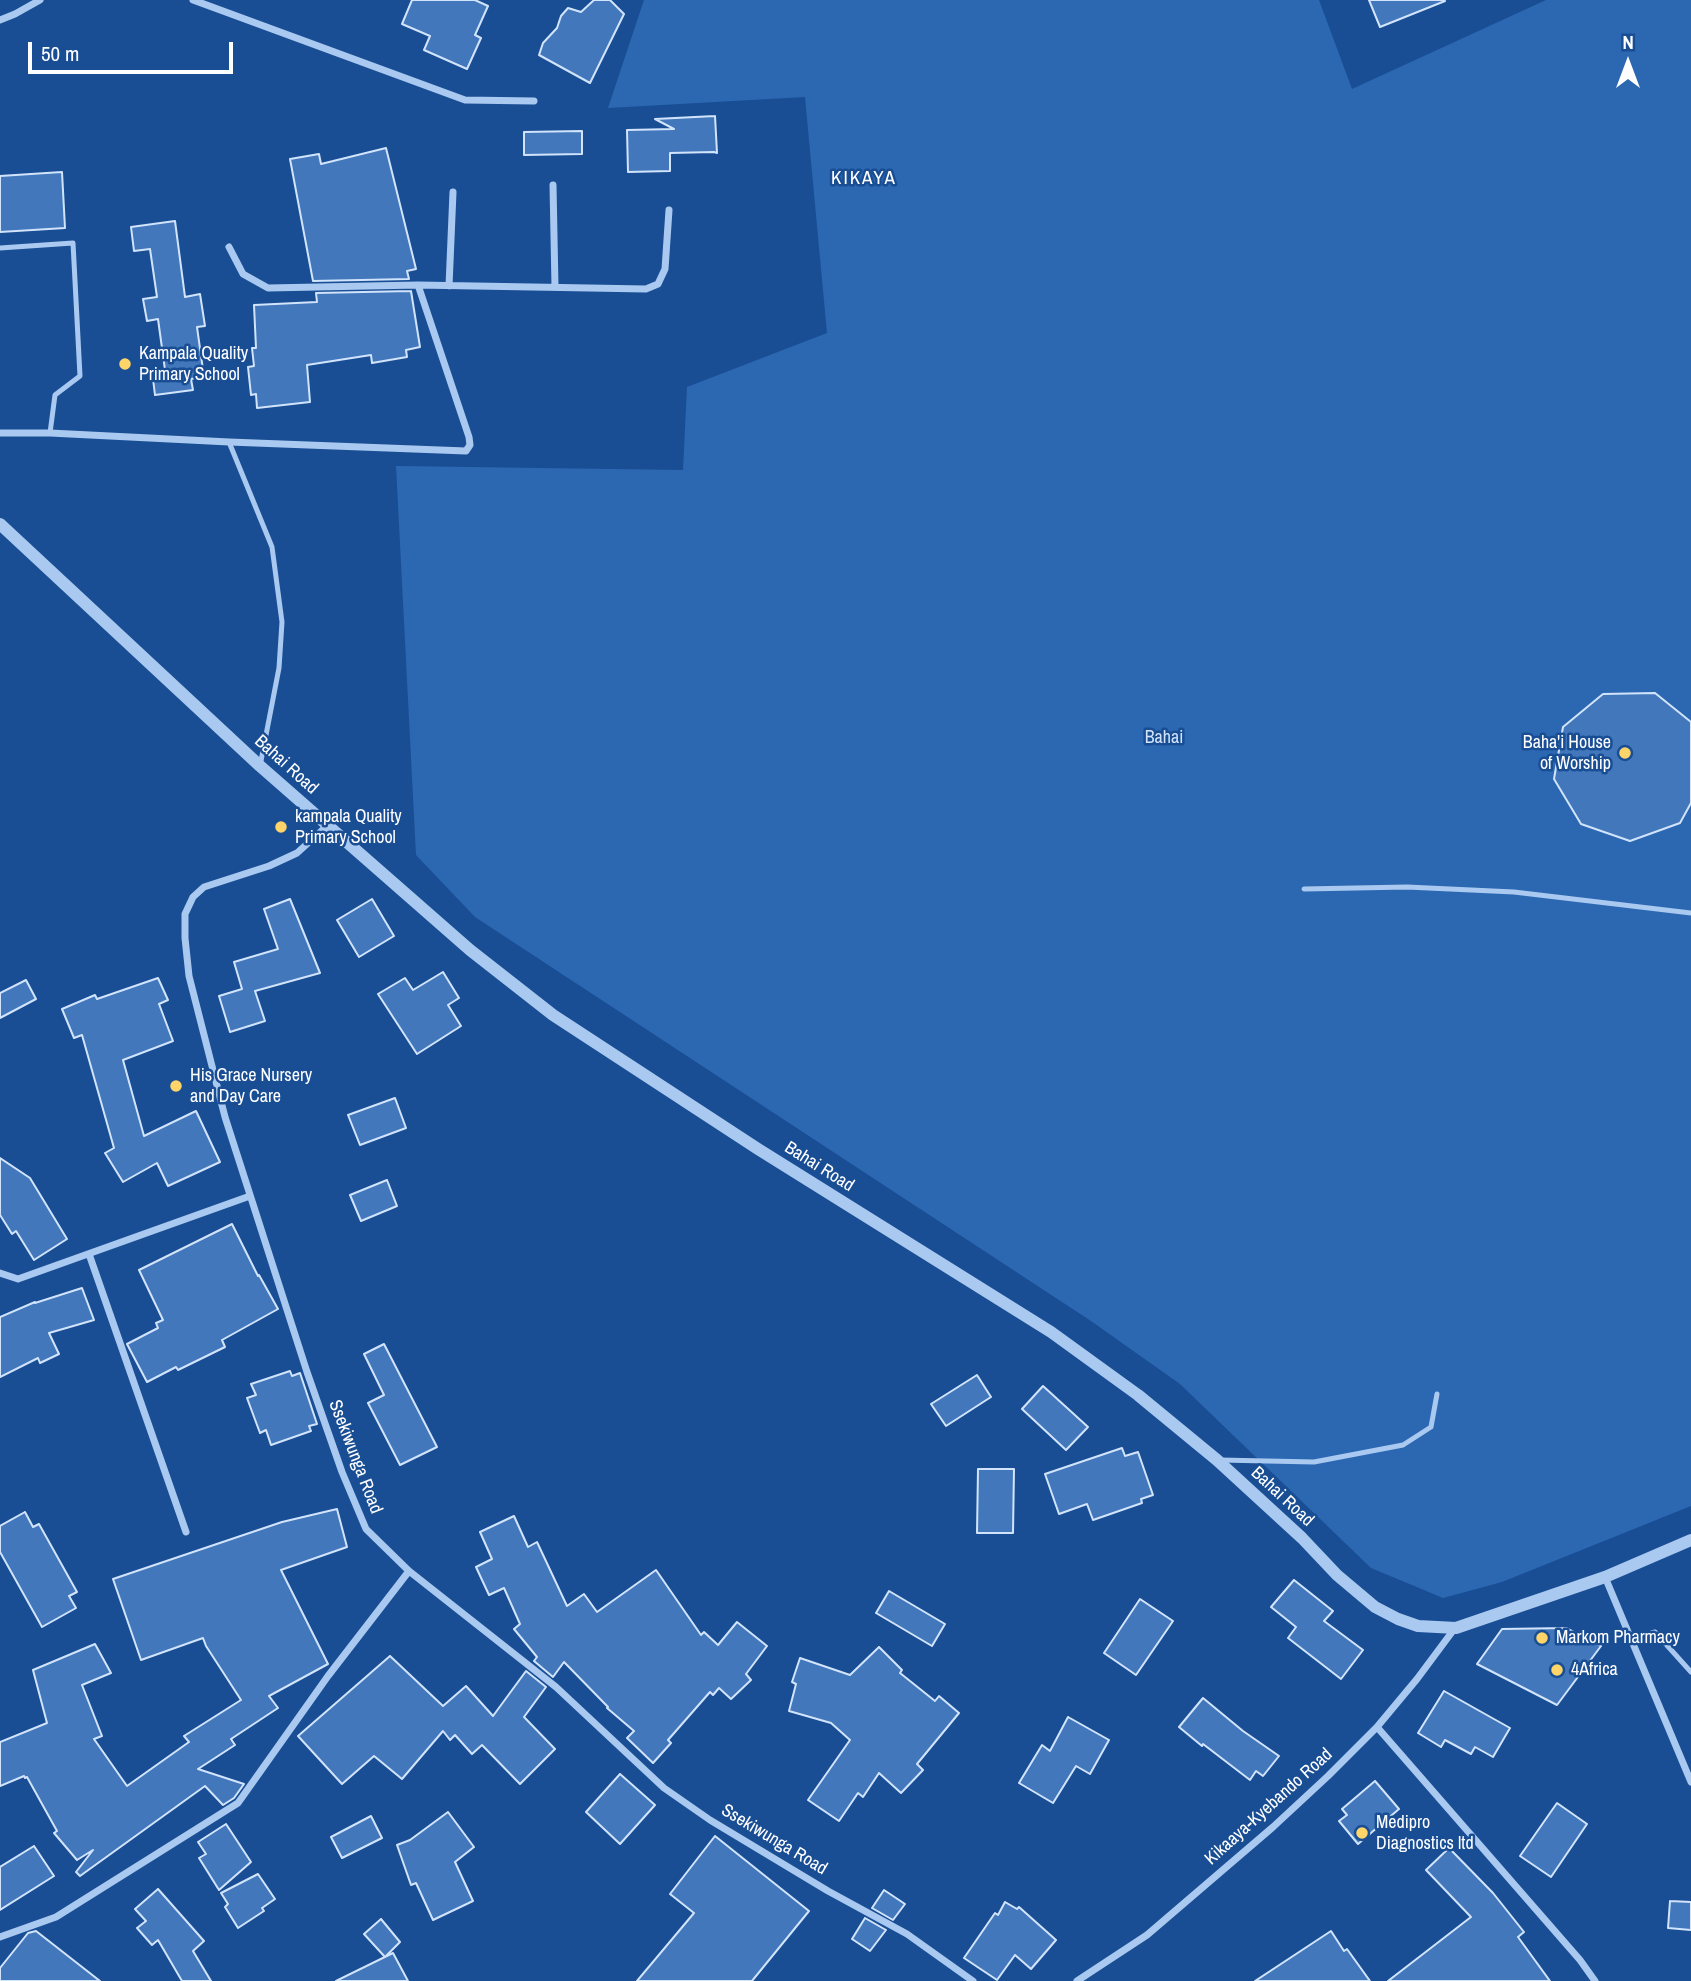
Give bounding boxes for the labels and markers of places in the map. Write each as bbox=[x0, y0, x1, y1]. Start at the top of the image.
place label: Kampala Quality Primary School bbox=[139, 343, 248, 386]
marker: Kampala Quality Primary School bbox=[117, 356, 133, 372]
place label: Baha'i House of Worship bbox=[1523, 732, 1611, 774]
marker: Baha'i House of Worship bbox=[1617, 745, 1633, 761]
place label: kampala Quality Primary School bbox=[295, 806, 402, 848]
marker: kampala Quality Primary School bbox=[273, 819, 289, 835]
place label: His Grace Nursery and Day Care bbox=[190, 1065, 312, 1108]
marker: His Grace Nursery and Day Care bbox=[168, 1078, 184, 1094]
place label: Markom Pharmacy bbox=[1556, 1627, 1680, 1649]
marker: Markom Pharmacy bbox=[1534, 1630, 1550, 1646]
place label: 4Africa bbox=[1571, 1659, 1618, 1681]
marker: 4Africa bbox=[1549, 1662, 1565, 1678]
place label: Medipro Diagnostics ltd bbox=[1376, 1812, 1474, 1854]
marker: Medipro Diagnostics ltd bbox=[1354, 1825, 1370, 1841]

